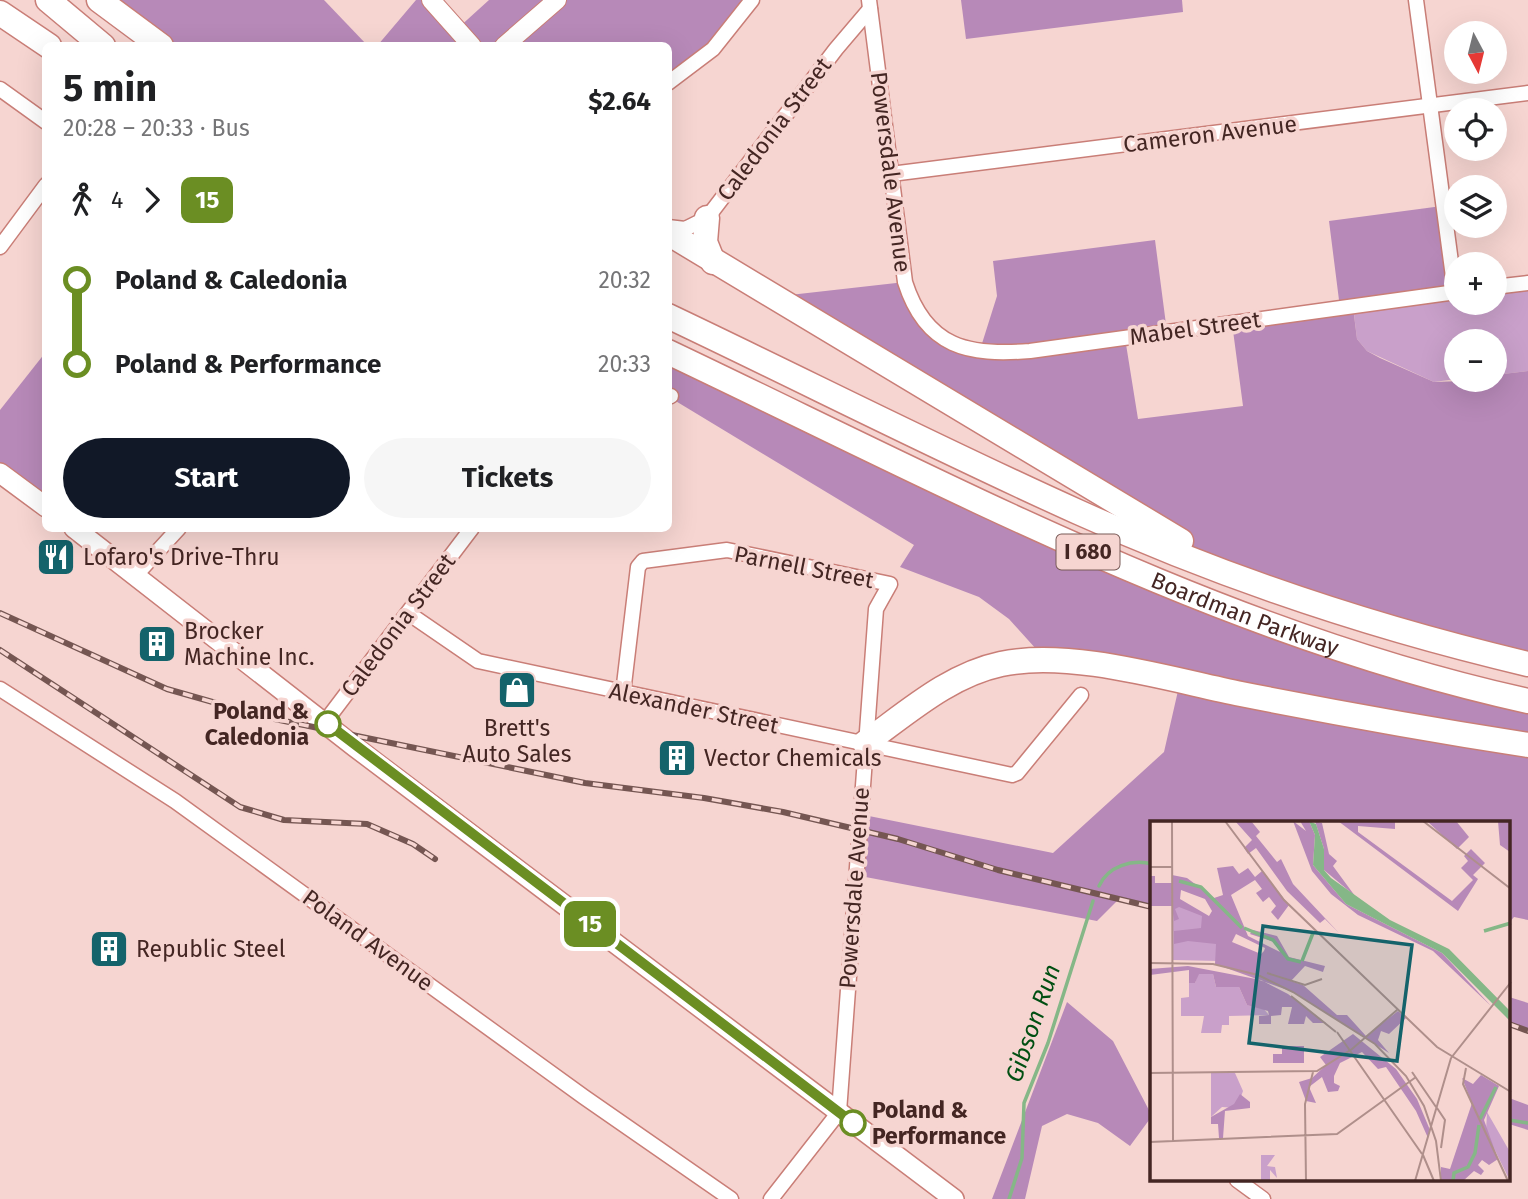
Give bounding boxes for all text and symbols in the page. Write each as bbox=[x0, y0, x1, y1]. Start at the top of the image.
north arrow bbox=[1444, 21, 1507, 84]
map controls bbox=[1444, 21, 1507, 392]
street label: Caledonia Street bbox=[711, 51, 837, 206]
text: 5 min bbox=[63, 65, 157, 111]
street label: Powersdale Avenue bbox=[865, 70, 917, 274]
text: $2.64 bbox=[588, 86, 651, 117]
button: locate bbox=[1444, 98, 1507, 161]
street label: Cameron Avenue bbox=[1121, 109, 1299, 159]
text: 20:28 – 20:33 · Bus bbox=[63, 114, 250, 142]
button: layers bbox=[1444, 175, 1507, 238]
icon: walk bbox=[63, 181, 101, 219]
icon: forward bbox=[133, 181, 171, 219]
text: 4 bbox=[111, 186, 123, 214]
text: 15 bbox=[195, 186, 219, 214]
button: + bbox=[1444, 252, 1507, 315]
text: Poland & Caledonia bbox=[115, 265, 348, 296]
text: 20:32 bbox=[598, 266, 651, 294]
street label: Mabel Street bbox=[1128, 305, 1263, 351]
button: − bbox=[1444, 329, 1507, 392]
text: Poland & Performance bbox=[115, 349, 381, 380]
text: 20:33 bbox=[598, 350, 651, 378]
button: Start bbox=[63, 438, 350, 518]
button: Tickets bbox=[364, 438, 651, 518]
road number: I 680 bbox=[1056, 534, 1120, 570]
restaurant icon: Lofaro's Drive-Thru bbox=[35, 536, 77, 578]
street label: Parnell Street bbox=[732, 540, 877, 594]
place label: Lofaro's Drive-Thru bbox=[83, 543, 280, 571]
street label: Caledonia Street bbox=[335, 547, 461, 702]
street label: Boardman Parkway bbox=[1147, 566, 1343, 662]
place label: Brocker Machine Inc. bbox=[184, 617, 314, 671]
building icon: Brocker Machine Inc. bbox=[136, 623, 178, 665]
shop icon: Brett's Auto Sales bbox=[496, 669, 538, 711]
street label: Alexander Street bbox=[607, 676, 782, 740]
place label: Poland & Caledonia bbox=[205, 697, 309, 751]
marker: Poland & Caledonia bbox=[315, 711, 341, 737]
place label: Brett's Auto Sales bbox=[463, 714, 571, 768]
building icon: Vector Chemicals bbox=[656, 737, 698, 779]
place label: Vector Chemicals bbox=[704, 744, 882, 772]
street label: Powersdale Avenue bbox=[833, 786, 875, 990]
inset map bbox=[1150, 821, 1510, 1182]
street label: Poland Avenue bbox=[297, 883, 439, 997]
line badge: 15 bbox=[558, 901, 622, 947]
text: 15 bbox=[578, 910, 602, 938]
building icon: Republic Steel bbox=[88, 928, 130, 970]
place label: Republic Steel bbox=[136, 935, 286, 963]
water label: Gibson Run bbox=[1000, 960, 1066, 1086]
place label: Poland & Performance bbox=[872, 1096, 1007, 1150]
marker: Poland & Performance bbox=[840, 1110, 866, 1136]

